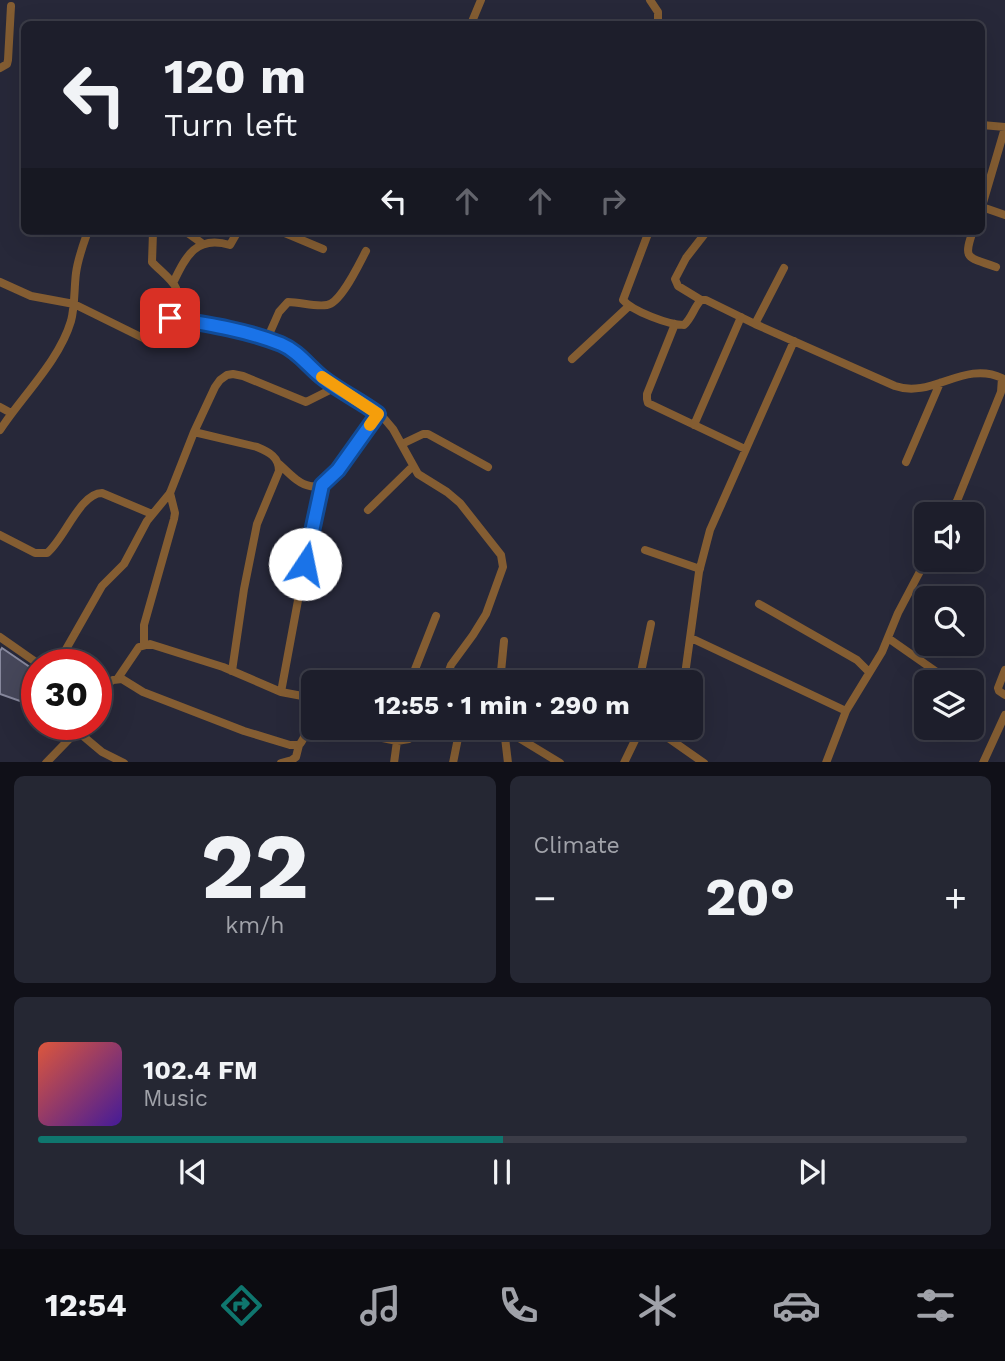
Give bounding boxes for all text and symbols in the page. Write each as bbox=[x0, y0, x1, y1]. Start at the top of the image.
text: 120 m bbox=[164, 47, 306, 105]
icon: left bbox=[49, 49, 140, 140]
text: Turn left bbox=[164, 106, 297, 144]
icon: left bbox=[375, 182, 413, 220]
icon: ahead bbox=[448, 182, 486, 220]
icon: ahead bbox=[521, 182, 559, 220]
icon: right bbox=[594, 182, 632, 220]
pin bbox=[140, 288, 200, 348]
icon: arrive bbox=[151, 299, 189, 337]
map controls bbox=[914, 502, 984, 740]
button: sound bbox=[914, 502, 984, 572]
position arrow bbox=[268, 527, 342, 601]
button: search bbox=[914, 586, 984, 656]
speed limit sign: 30 bbox=[21, 649, 112, 740]
button: layers bbox=[914, 670, 984, 740]
text: 12:55 · 1 min · 290 m bbox=[374, 690, 630, 720]
text: 22 bbox=[201, 813, 309, 920]
text: Climate bbox=[534, 832, 620, 859]
text: 20° bbox=[705, 867, 795, 928]
text: − bbox=[534, 876, 556, 920]
text: + bbox=[944, 876, 967, 920]
text: km/h bbox=[225, 912, 284, 939]
text: 102.4 FM bbox=[143, 1055, 258, 1085]
text: Music bbox=[143, 1085, 208, 1112]
icon: previous bbox=[174, 1153, 212, 1191]
icon: pause bbox=[483, 1153, 521, 1191]
icon: next bbox=[793, 1153, 831, 1191]
icon: directions bbox=[217, 1281, 266, 1330]
icon: music bbox=[356, 1281, 405, 1330]
icon: phone bbox=[494, 1281, 543, 1330]
icon: climate bbox=[633, 1281, 682, 1330]
icon: car bbox=[772, 1281, 821, 1330]
icon: filters bbox=[911, 1281, 960, 1330]
text: 12:54 bbox=[45, 1286, 127, 1324]

